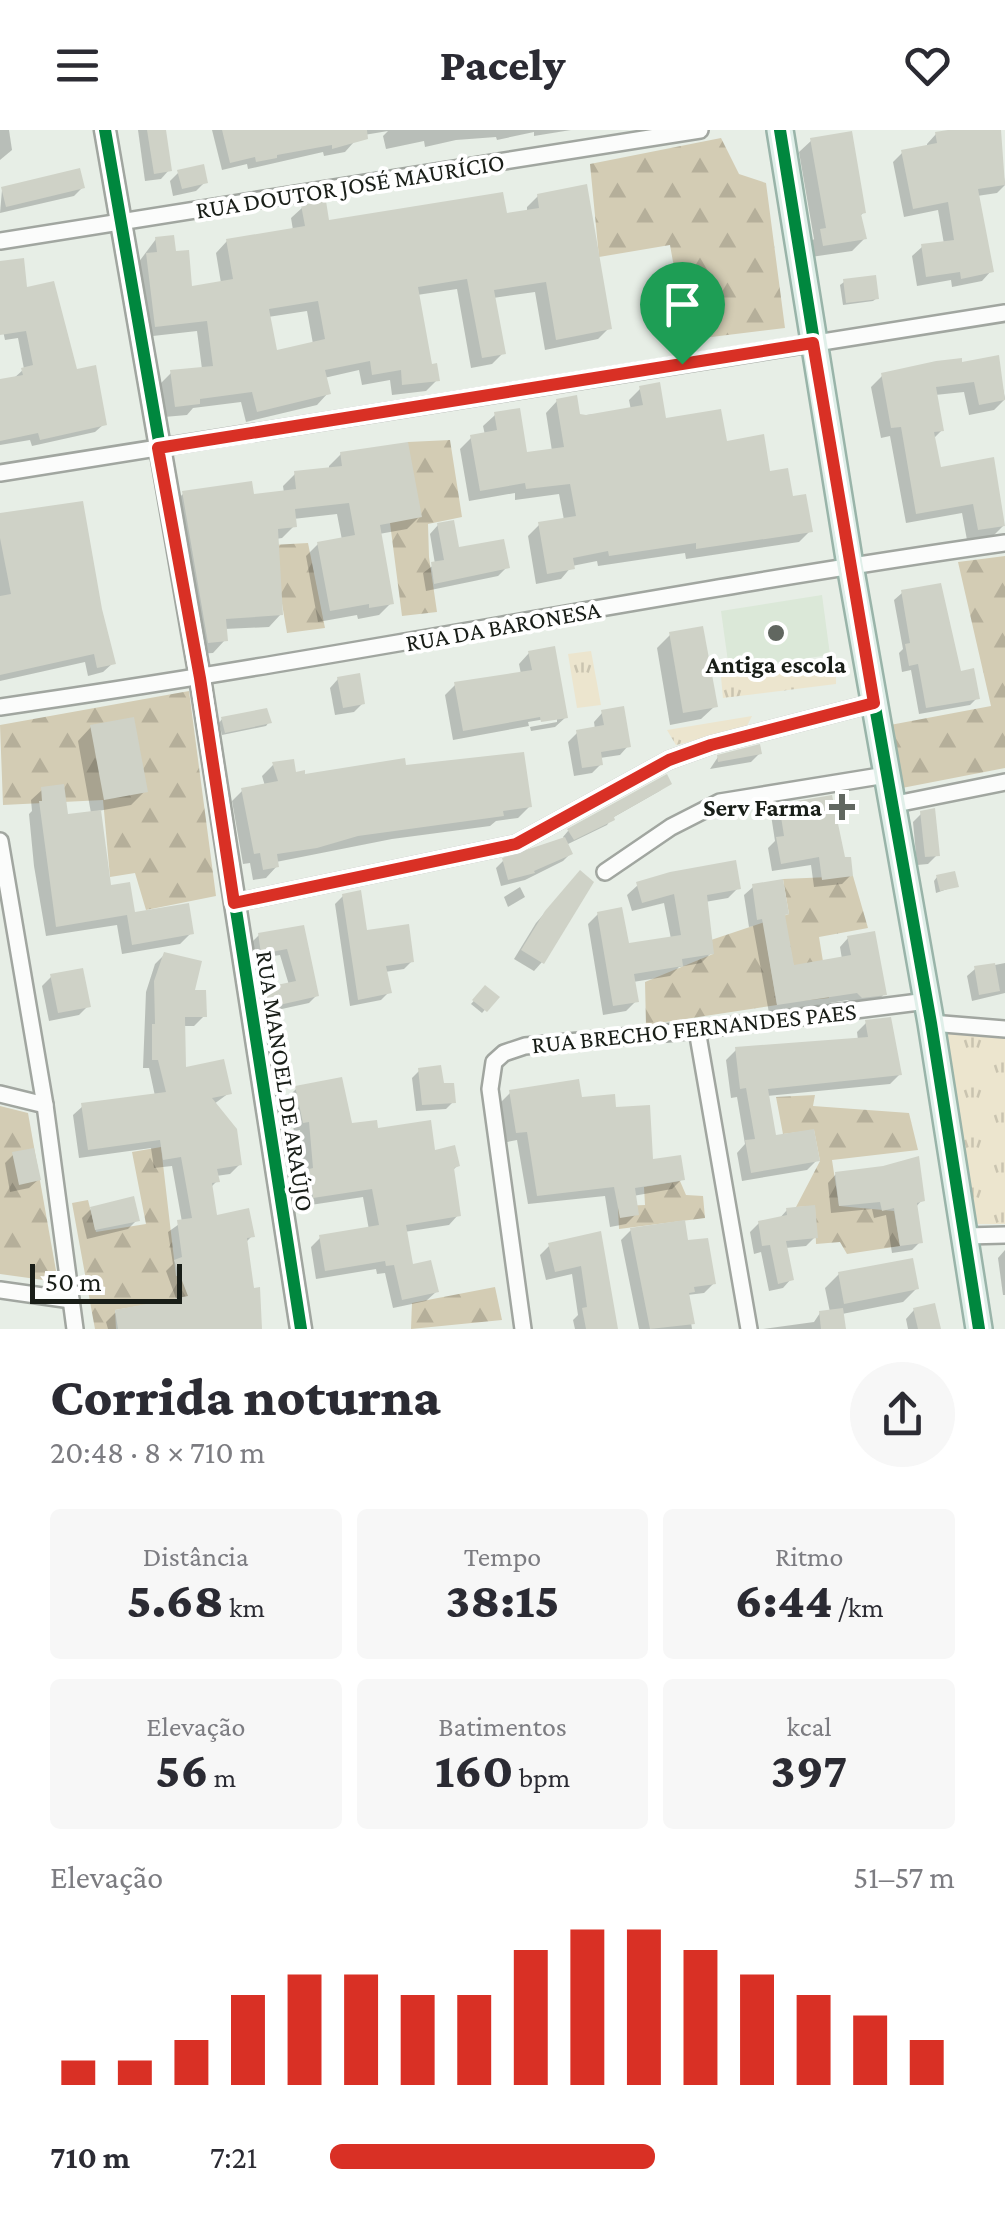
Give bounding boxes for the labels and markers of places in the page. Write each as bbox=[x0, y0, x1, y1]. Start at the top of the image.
pin bbox=[640, 262, 725, 365]
marker: Antiga escola bbox=[765, 622, 787, 644]
place label: Antiga escola bbox=[705, 651, 847, 678]
place label: Serv Farma bbox=[703, 794, 823, 821]
marker: Serv Farma bbox=[831, 796, 853, 818]

